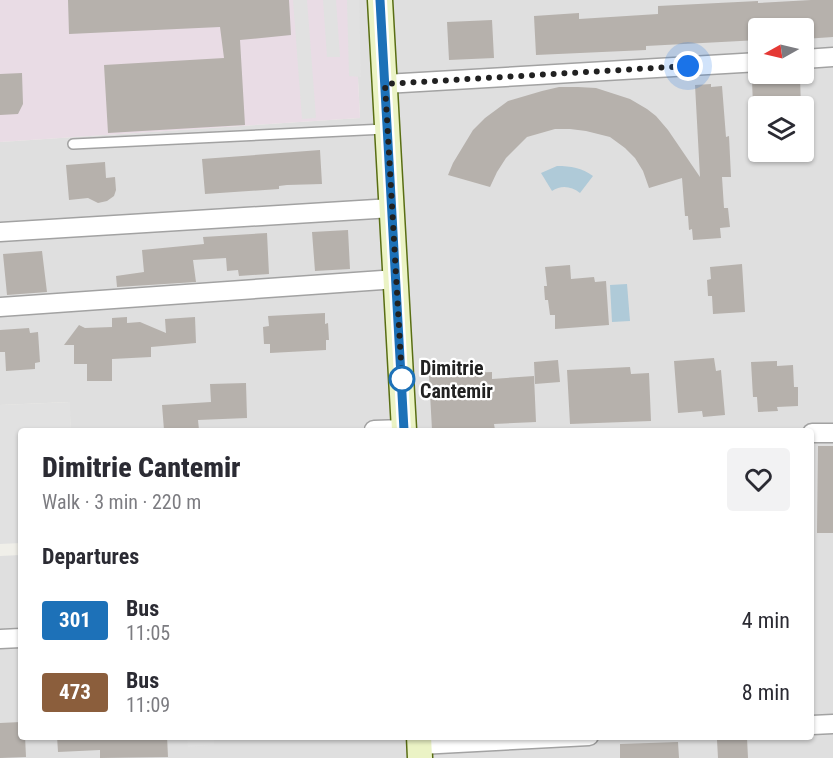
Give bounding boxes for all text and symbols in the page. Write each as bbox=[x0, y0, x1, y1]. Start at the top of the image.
north arrow bbox=[748, 18, 814, 84]
map controls bbox=[748, 18, 814, 162]
your location bbox=[673, 51, 703, 81]
button: layers bbox=[748, 96, 814, 162]
place label: Dimitrie Cantemir bbox=[420, 356, 493, 403]
marker: Dimitrie Cantemir bbox=[389, 366, 415, 392]
button: heart bbox=[727, 448, 790, 511]
text: Dimitrie Cantemir bbox=[42, 451, 241, 484]
text: Walk · 3 min · 220 m bbox=[42, 490, 201, 514]
text: Departures bbox=[42, 544, 139, 569]
text: Bus bbox=[126, 596, 159, 621]
text: 301 bbox=[59, 608, 91, 632]
text: 4 min bbox=[742, 608, 790, 633]
text: 11:05 bbox=[126, 621, 170, 645]
text: Bus bbox=[126, 668, 159, 693]
text: 473 bbox=[59, 680, 91, 704]
text: 8 min bbox=[742, 680, 790, 705]
text: 11:09 bbox=[126, 693, 170, 717]

